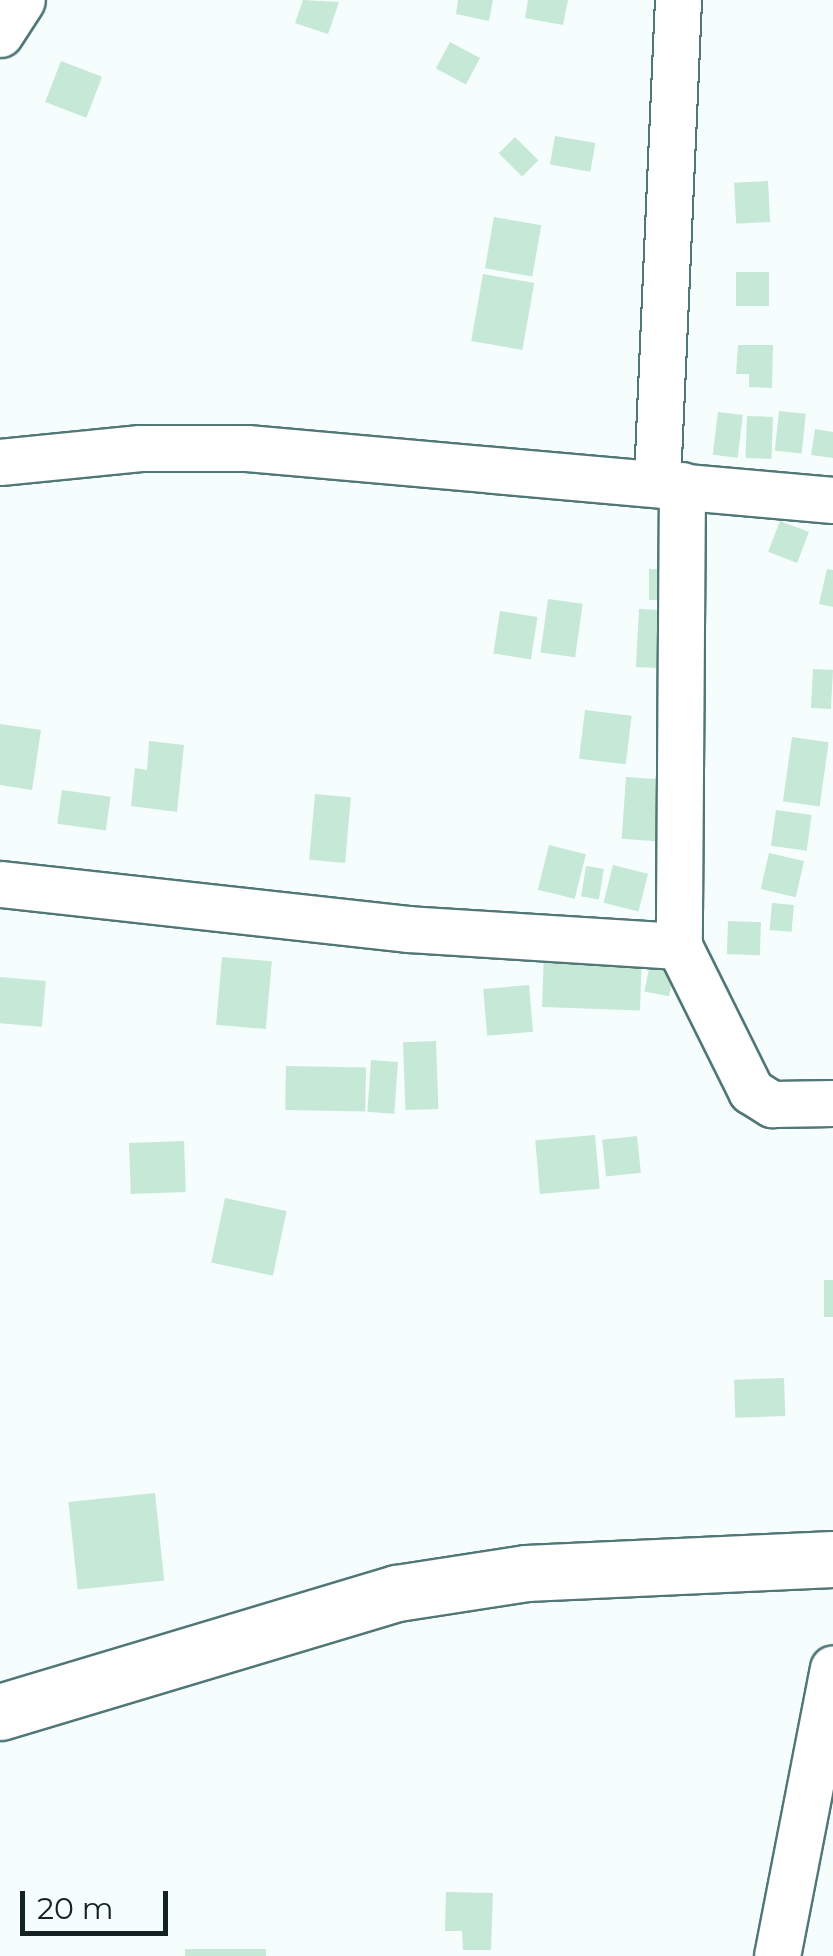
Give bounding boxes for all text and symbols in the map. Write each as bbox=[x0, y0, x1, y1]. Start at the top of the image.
scale bar bbox=[25, 1871, 172, 1933]
text: 20 m bbox=[37, 1890, 114, 1927]

